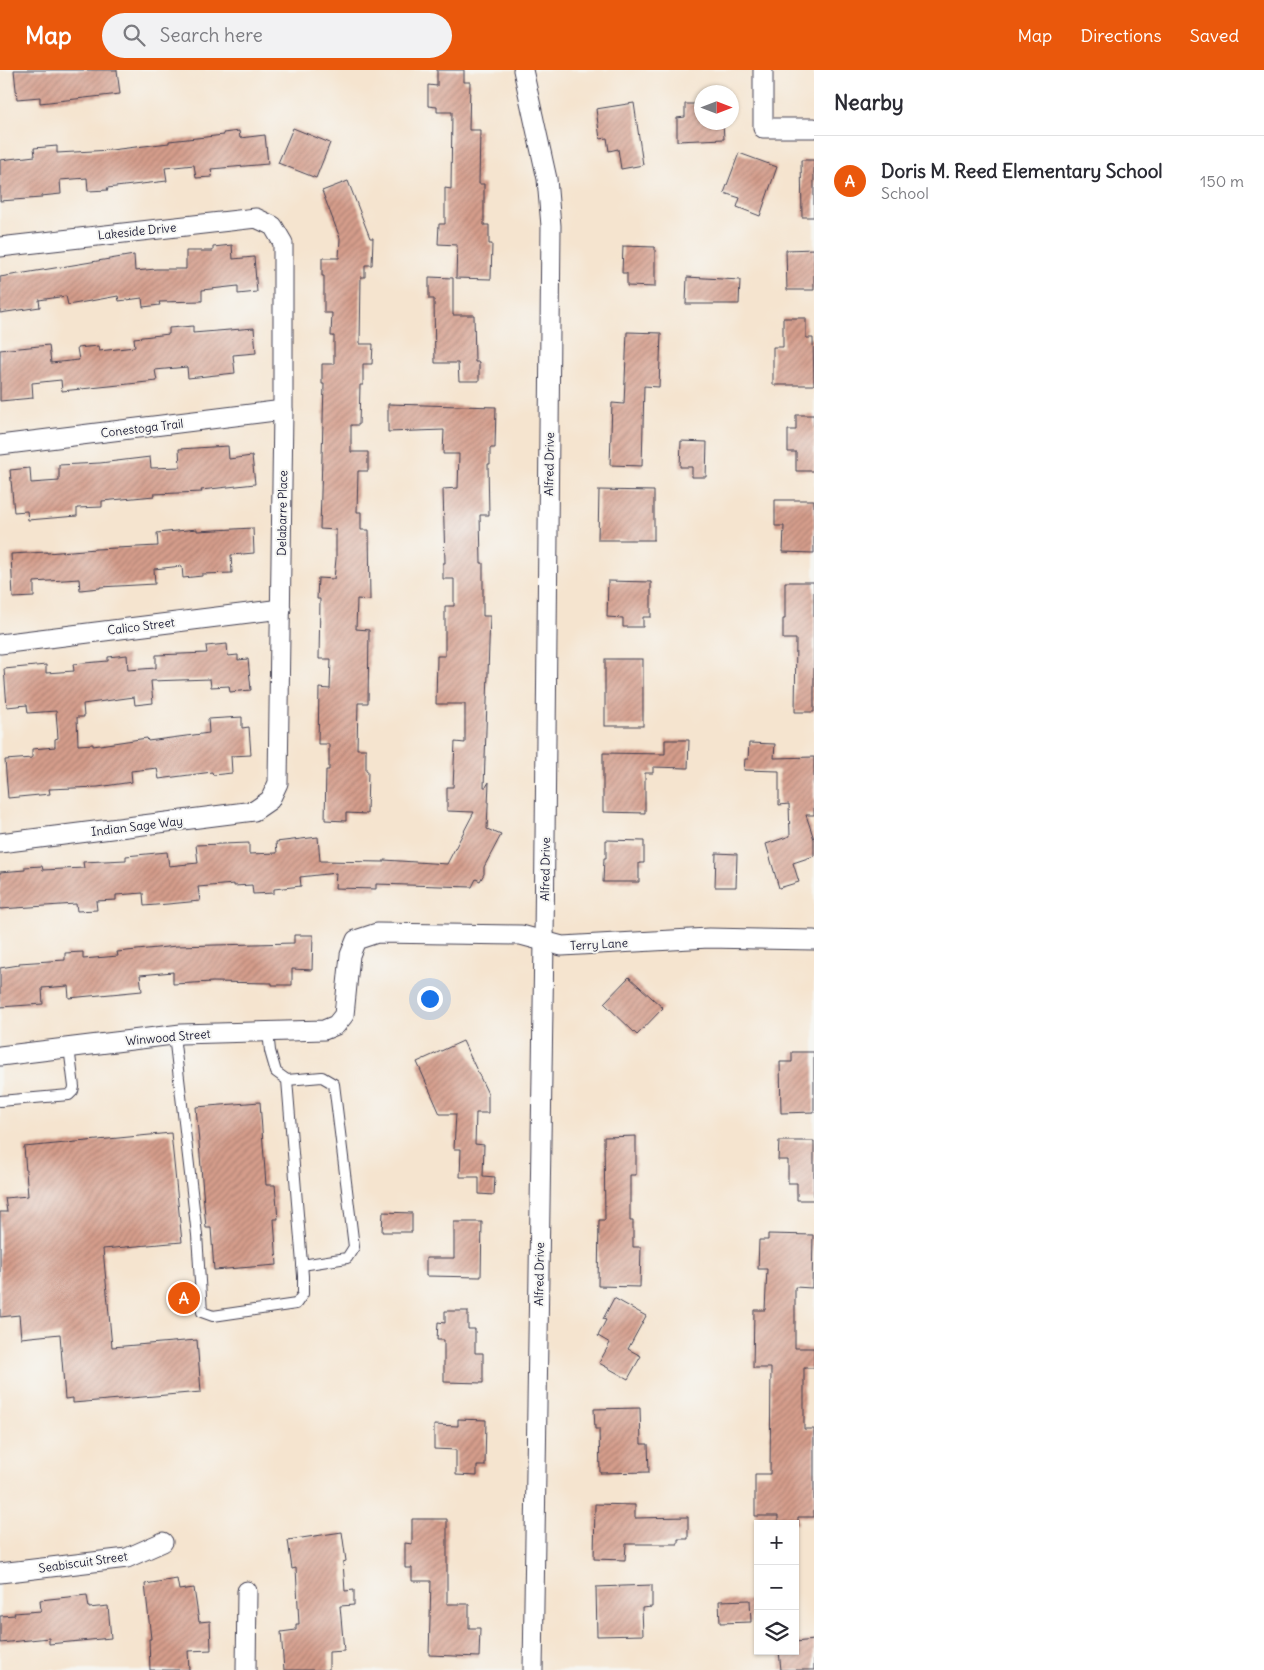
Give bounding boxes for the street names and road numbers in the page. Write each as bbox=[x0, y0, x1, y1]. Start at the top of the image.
street label: Lakeside Drive bbox=[97, 219, 177, 243]
street label: Conestoga Trail bbox=[100, 415, 184, 441]
street label: Alfred Drive bbox=[541, 432, 557, 496]
street label: Delabarre Place bbox=[274, 470, 290, 556]
street label: Calico Street bbox=[107, 614, 175, 638]
street label: Indian Sage Way bbox=[90, 813, 184, 839]
street label: Alfred Drive bbox=[537, 837, 553, 901]
street label: Terry Lane bbox=[570, 935, 628, 953]
street label: Winwood Street bbox=[125, 1026, 211, 1048]
street label: Alfred Drive bbox=[531, 1242, 547, 1306]
street label: Seabiscuit Street bbox=[38, 1548, 128, 1576]

